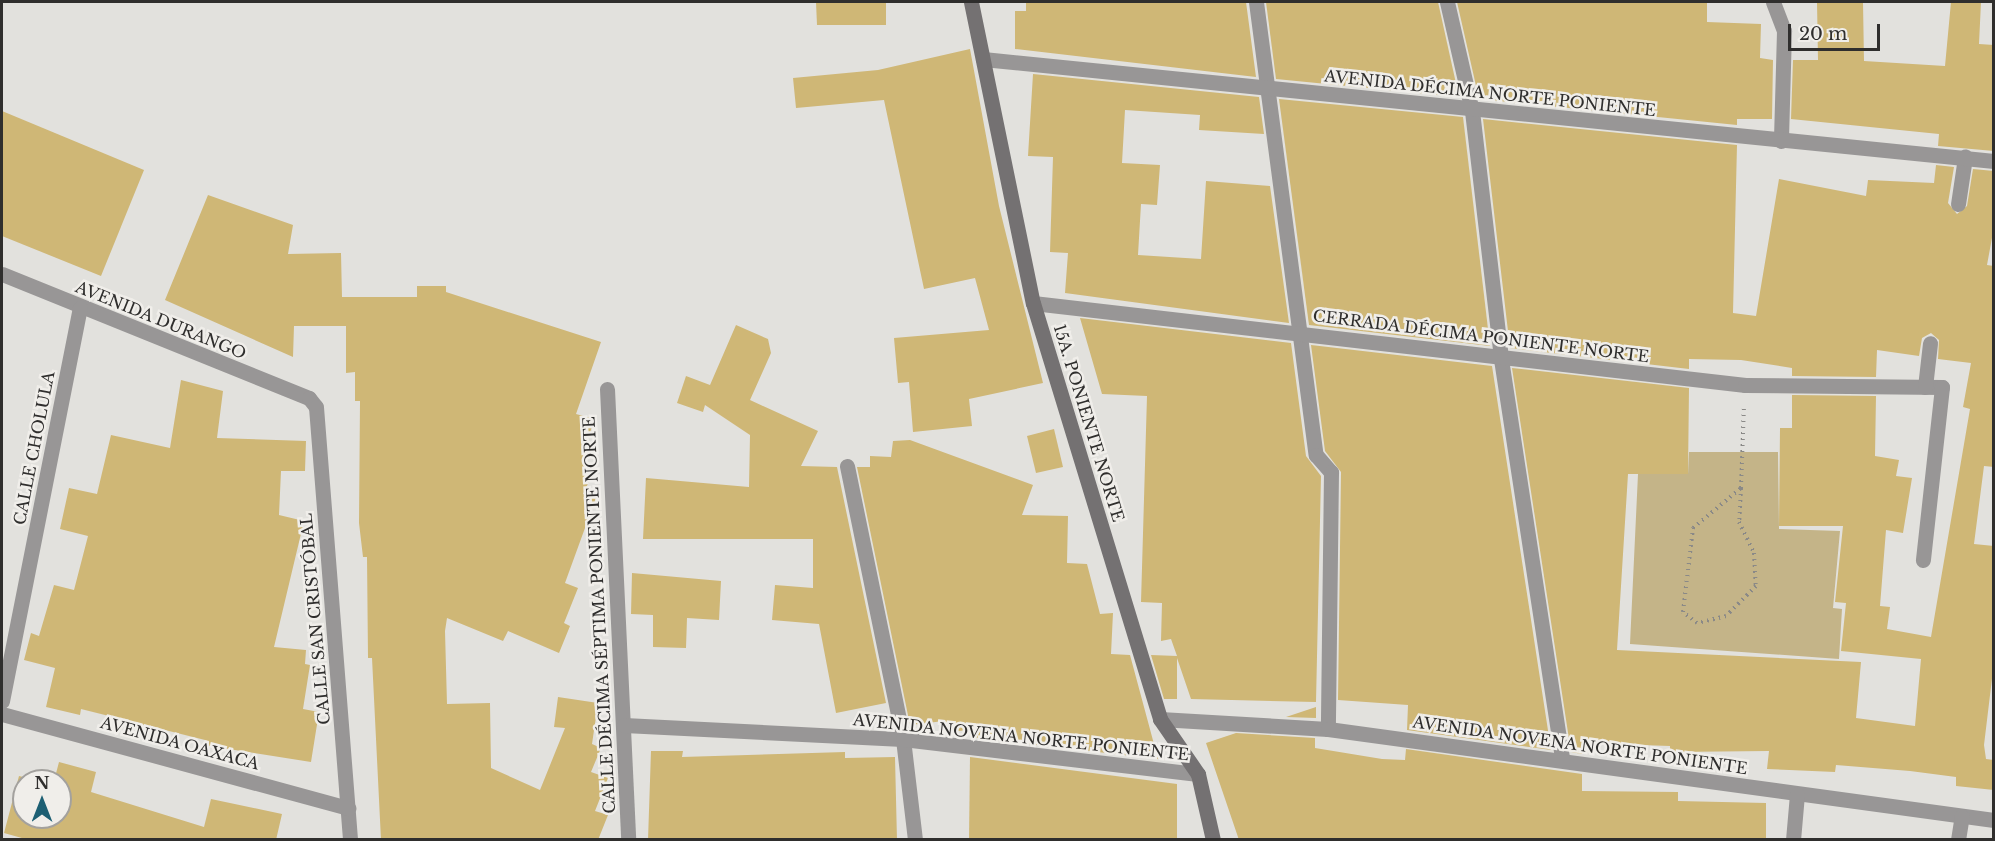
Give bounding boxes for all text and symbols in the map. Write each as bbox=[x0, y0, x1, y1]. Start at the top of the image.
scale bar bbox=[1791, 12, 1882, 50]
text: 20 m bbox=[1799, 23, 1847, 45]
street label: AVENIDA DÉCIMA NORTE PONIENTE bbox=[1323, 66, 1657, 120]
street label: AVENIDA DURANGO bbox=[73, 277, 249, 363]
street label: CERRADA DÉCIMA PONIENTE NORTE bbox=[1311, 306, 1651, 366]
street label: 15A. PONIENTE NORTE bbox=[1050, 322, 1128, 524]
street label: CALLE CHOLULA bbox=[10, 370, 58, 526]
street label: CALLE DÉCIMA SÉPTIMA PONIENTE NORTE bbox=[579, 415, 619, 815]
street label: CALLE SAN CRISTÓBAL bbox=[296, 513, 334, 725]
street label: AVENIDA NOVENA NORTE PONIENTE bbox=[851, 710, 1191, 764]
street label: AVENIDA OAXACA bbox=[98, 712, 262, 774]
street label: AVENIDA NOVENA NORTE PONIENTE bbox=[1411, 712, 1749, 778]
north arrow bbox=[12, 769, 72, 829]
text: N bbox=[34, 773, 50, 793]

